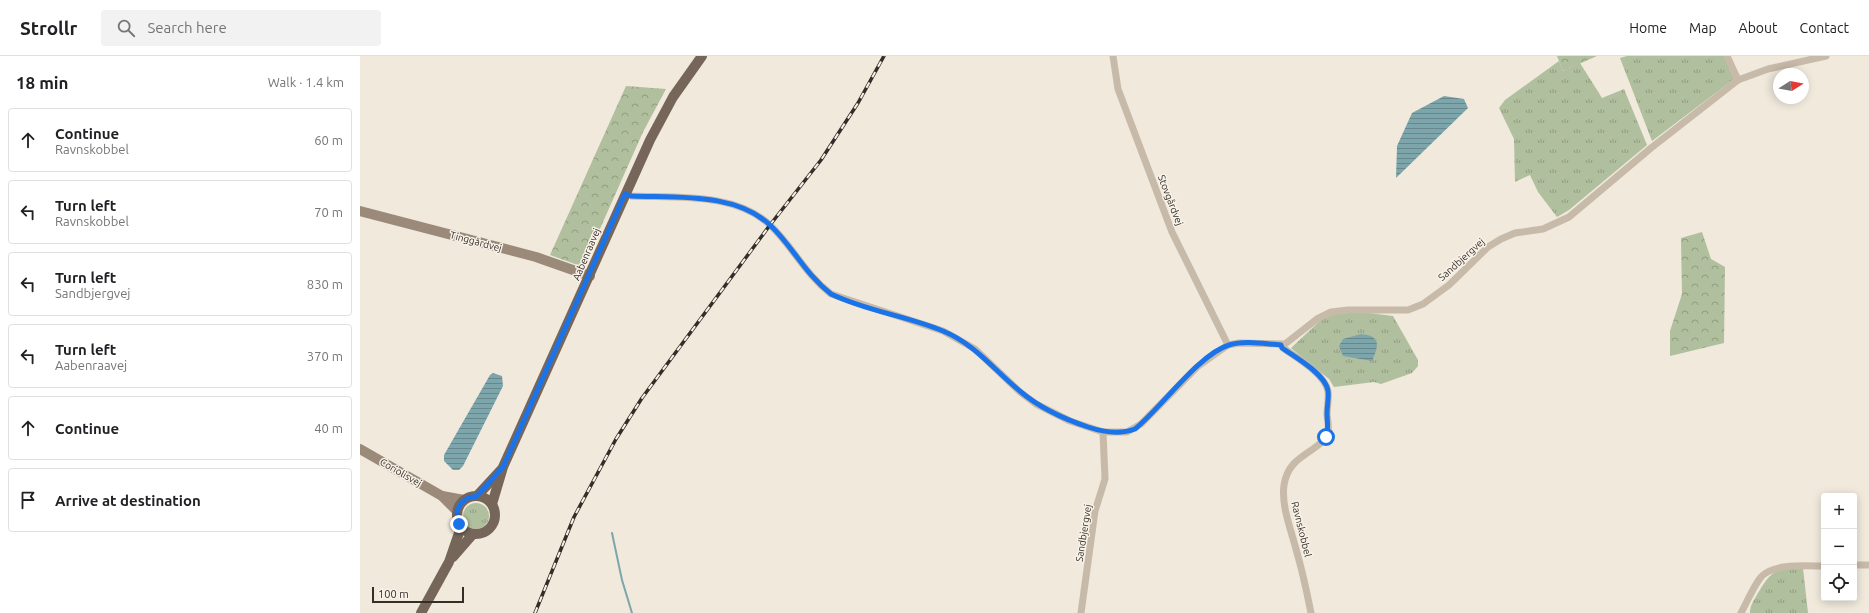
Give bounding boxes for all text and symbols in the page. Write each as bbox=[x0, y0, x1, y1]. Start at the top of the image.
search box bbox=[101, 10, 381, 46]
text: Strollr bbox=[20, 17, 77, 39]
icon: search bbox=[115, 17, 137, 39]
text: Search here bbox=[147, 19, 227, 36]
text: Home bbox=[1629, 20, 1667, 36]
text: Map bbox=[1689, 20, 1717, 36]
text: About bbox=[1739, 20, 1778, 36]
text: Contact bbox=[1800, 20, 1849, 36]
north arrow bbox=[1773, 68, 1809, 104]
text: 18 min bbox=[16, 73, 69, 92]
text: Walk · 1.4 km bbox=[268, 75, 344, 89]
text: Continue bbox=[55, 125, 119, 142]
icon: ahead bbox=[17, 129, 39, 151]
text: 60 m bbox=[314, 133, 343, 147]
text: Ravnskobbel bbox=[55, 142, 129, 156]
street label: Stovgårdvej bbox=[1156, 173, 1185, 227]
text: Turn left bbox=[55, 197, 116, 214]
icon: left bbox=[17, 201, 39, 223]
text: 70 m bbox=[314, 205, 343, 219]
text: Ravnskobbel bbox=[55, 214, 129, 228]
street label: Aabenraavej bbox=[571, 226, 602, 282]
street label: Tinggårdvej bbox=[449, 229, 503, 254]
street label: Sandbjergvej bbox=[1436, 236, 1487, 283]
text: Turn left bbox=[55, 269, 116, 286]
icon: left bbox=[17, 273, 39, 295]
text: 830 m bbox=[307, 277, 343, 291]
text: Sandbjergvej bbox=[55, 286, 131, 300]
text: Turn left bbox=[55, 341, 116, 358]
icon: left bbox=[17, 345, 39, 367]
text: 370 m bbox=[307, 349, 343, 363]
text: Aabenraavej bbox=[55, 358, 127, 372]
icon: ahead bbox=[17, 417, 39, 439]
text: Continue bbox=[55, 420, 119, 437]
text: 40 m bbox=[314, 421, 343, 435]
route start bbox=[1317, 428, 1335, 446]
street label: Coriolisvej bbox=[378, 456, 424, 489]
icon: arrive bbox=[17, 489, 39, 511]
text: Arrive at destination bbox=[55, 492, 201, 509]
map controls bbox=[1821, 493, 1857, 601]
button: + bbox=[1821, 493, 1857, 529]
street label: Ravnskobbel bbox=[1289, 500, 1314, 558]
street label: Sandbjergvej bbox=[1074, 504, 1093, 563]
route end bbox=[450, 515, 468, 533]
button: − bbox=[1821, 529, 1857, 565]
button: locate bbox=[1821, 565, 1857, 601]
scale bar bbox=[372, 585, 464, 604]
text: 100 m bbox=[378, 588, 409, 600]

